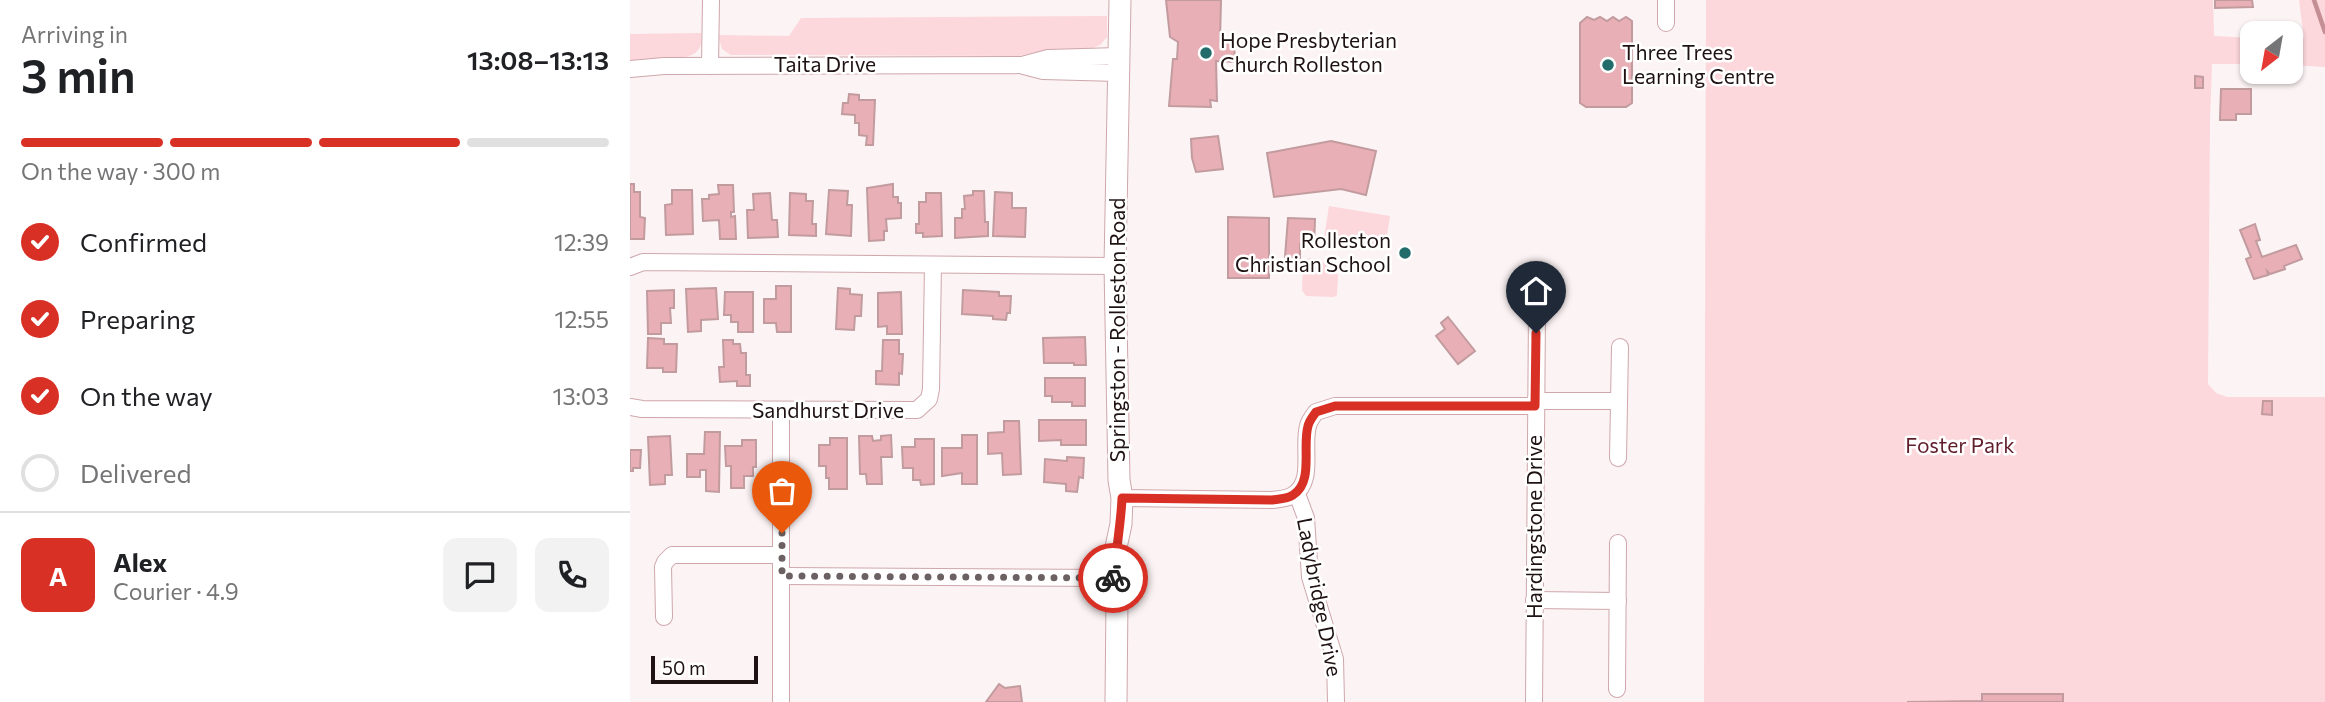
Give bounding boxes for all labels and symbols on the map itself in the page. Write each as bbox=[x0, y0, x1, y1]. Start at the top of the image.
north arrow bbox=[2240, 21, 2303, 84]
place label: Hope Presbyterian Church Rolleston bbox=[1220, 27, 1397, 76]
place label: Three Trees Learning Centre bbox=[1622, 39, 1775, 88]
marker: Hope Presbyterian Church Rolleston bbox=[1198, 45, 1214, 61]
street label: Taita Drive bbox=[774, 51, 876, 76]
marker: Three Trees Learning Centre bbox=[1600, 57, 1616, 73]
street label: Springston - Rolleston Road bbox=[1104, 198, 1129, 462]
place label: Rolleston Christian School bbox=[1235, 227, 1391, 276]
marker: Rolleston Christian School bbox=[1397, 245, 1413, 261]
pin bbox=[1506, 261, 1566, 333]
street label: Sandhurst Drive bbox=[752, 397, 904, 422]
park label: Foster Park bbox=[1905, 432, 2015, 457]
street label: Hardingstone Drive bbox=[1521, 435, 1546, 619]
pin bbox=[752, 461, 812, 533]
street label: Ladybridge Drive bbox=[1293, 515, 1348, 678]
courier bbox=[1078, 543, 1148, 613]
scale bar bbox=[651, 653, 758, 685]

